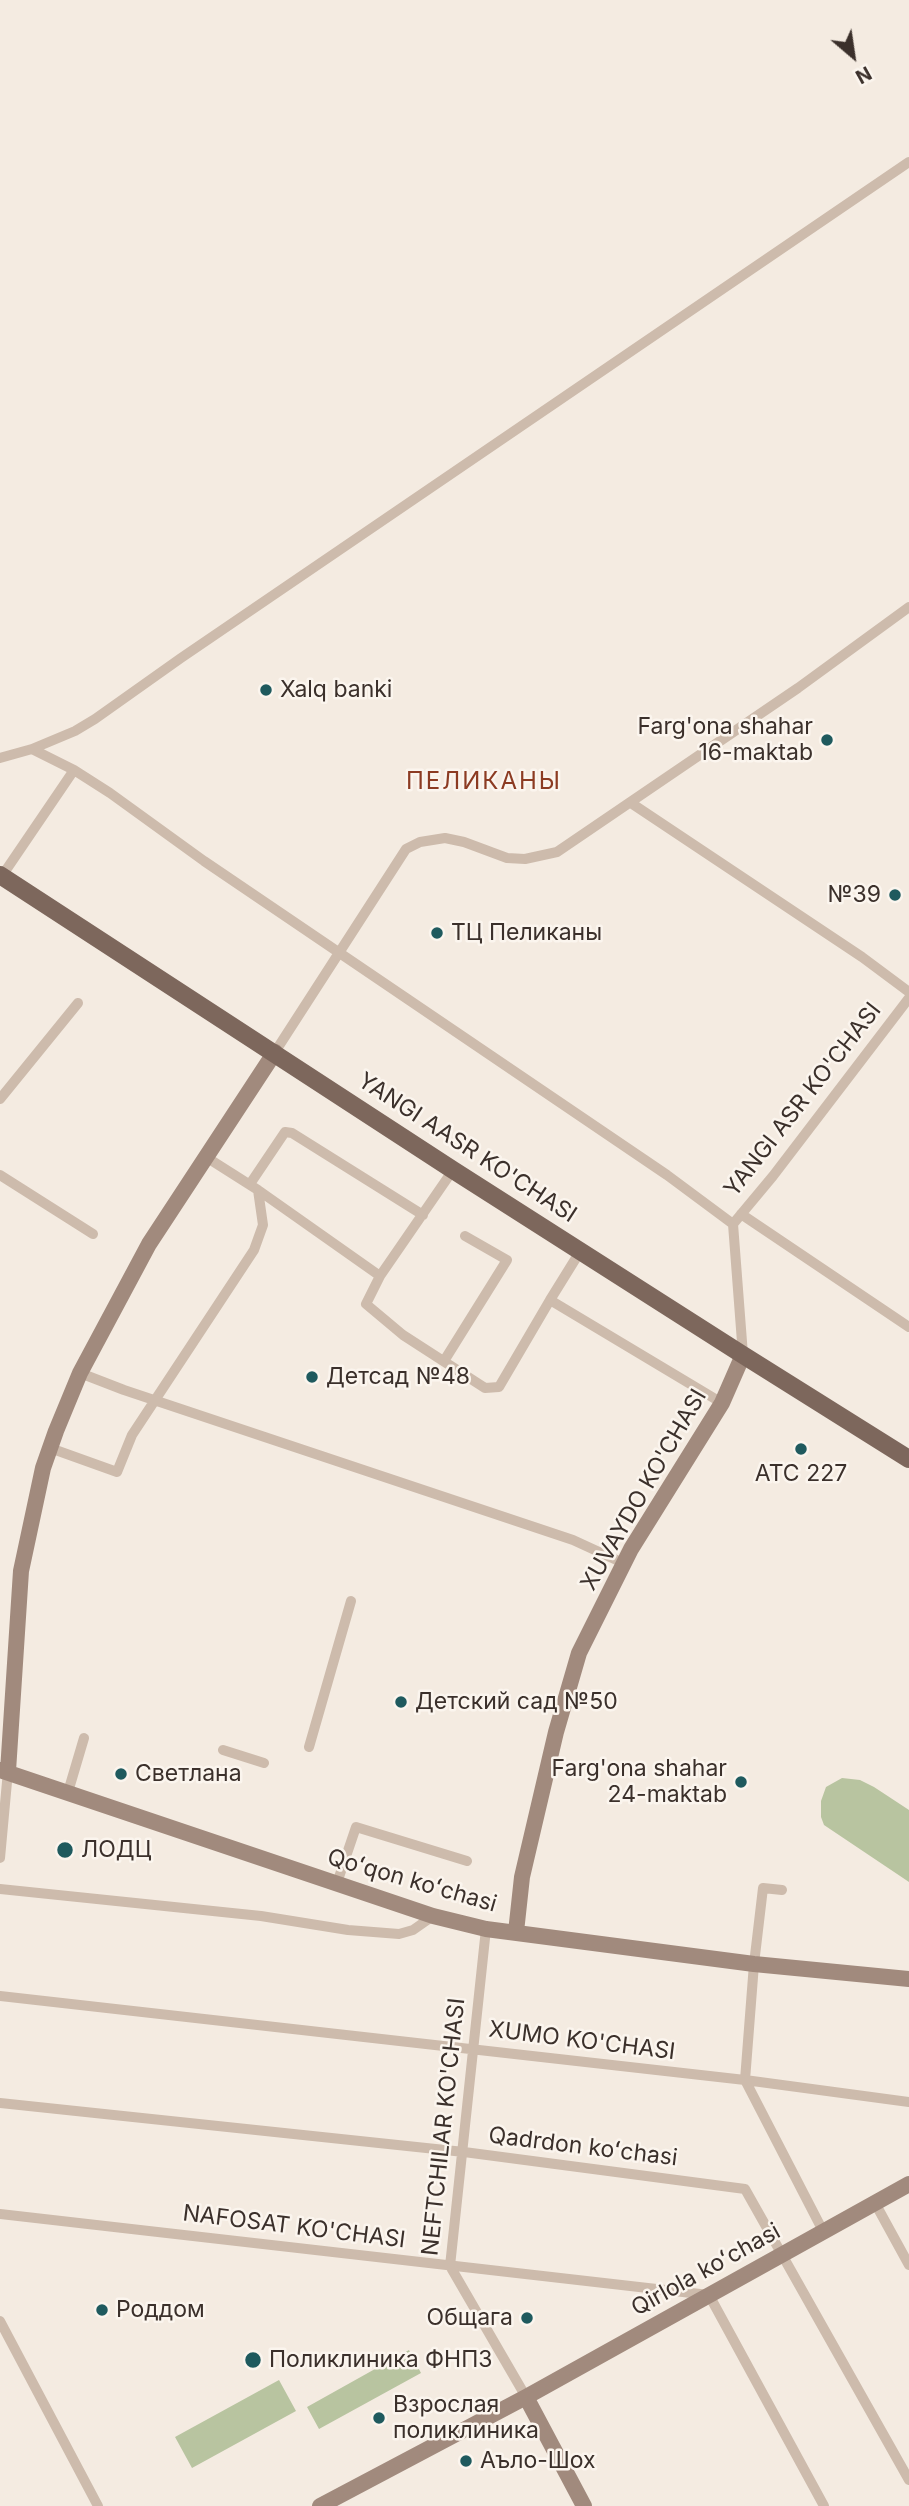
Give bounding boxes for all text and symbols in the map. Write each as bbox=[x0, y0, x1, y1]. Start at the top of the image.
north arrow bbox=[818, 21, 888, 91]
text: N bbox=[852, 61, 875, 88]
place label: Xalq banki bbox=[280, 676, 392, 704]
marker: Xalq banki bbox=[258, 682, 274, 698]
place label: Farg'ona shahar 16-maktab bbox=[638, 713, 813, 767]
marker: Farg'ona shahar 16-maktab bbox=[819, 732, 835, 748]
district label: ПЕЛИКАНЫ bbox=[407, 768, 561, 796]
place label: №39 bbox=[827, 881, 881, 909]
marker: №39 bbox=[887, 887, 903, 903]
place label: ТЦ Пеликаны bbox=[451, 919, 602, 947]
marker: ТЦ Пеликаны bbox=[429, 925, 445, 941]
street label: YANGI ASR KO'CHASI bbox=[719, 997, 887, 1203]
street label: YANGI AASR KO'CHASI bbox=[353, 1067, 581, 1229]
place label: Детсад №48 bbox=[326, 1363, 470, 1391]
marker: Детсад №48 bbox=[304, 1369, 320, 1385]
street label: XUVAYDO KO'CHASI bbox=[575, 1385, 713, 1595]
marker: АТС 227 bbox=[793, 1441, 809, 1457]
place label: АТС 227 bbox=[755, 1460, 847, 1488]
place label: Детский сад №50 bbox=[415, 1688, 618, 1716]
marker: Детский сад №50 bbox=[393, 1694, 409, 1710]
place label: Farg'ona shahar 24-maktab bbox=[552, 1755, 727, 1809]
place label: Светлана bbox=[135, 1760, 242, 1788]
marker: Светлана bbox=[113, 1766, 129, 1782]
marker: Farg'ona shahar 24-maktab bbox=[733, 1774, 749, 1790]
place label: ЛОДЦ bbox=[81, 1836, 151, 1864]
marker: ЛОДЦ bbox=[55, 1840, 75, 1860]
street label: Qoʻqon koʻchasi bbox=[324, 1844, 500, 1918]
street label: NEFTCHILAR KO'CHASI bbox=[417, 1997, 471, 2257]
street label: XUMO KO'CHASI bbox=[487, 2016, 677, 2066]
street label: Qadrdon koʻchasi bbox=[487, 2122, 679, 2172]
street label: NAFOSAT KO'CHASI bbox=[181, 2200, 407, 2254]
street label: Qirlola koʻchasi bbox=[627, 2218, 785, 2322]
place label: Роддом bbox=[116, 2296, 205, 2324]
marker: Роддом bbox=[94, 2302, 110, 2318]
place label: Общага bbox=[427, 2304, 513, 2332]
marker: Общага bbox=[519, 2310, 535, 2326]
place label: Поликлиника ФНПЗ bbox=[269, 2346, 492, 2374]
marker: Поликлиника ФНПЗ bbox=[243, 2350, 263, 2370]
place label: Взрослая поликлиника bbox=[393, 2391, 539, 2445]
marker: Взрослая поликлиника bbox=[371, 2410, 387, 2426]
place label: Аъло-Шох bbox=[480, 2447, 596, 2475]
marker: Аъло-Шох bbox=[458, 2453, 474, 2469]

